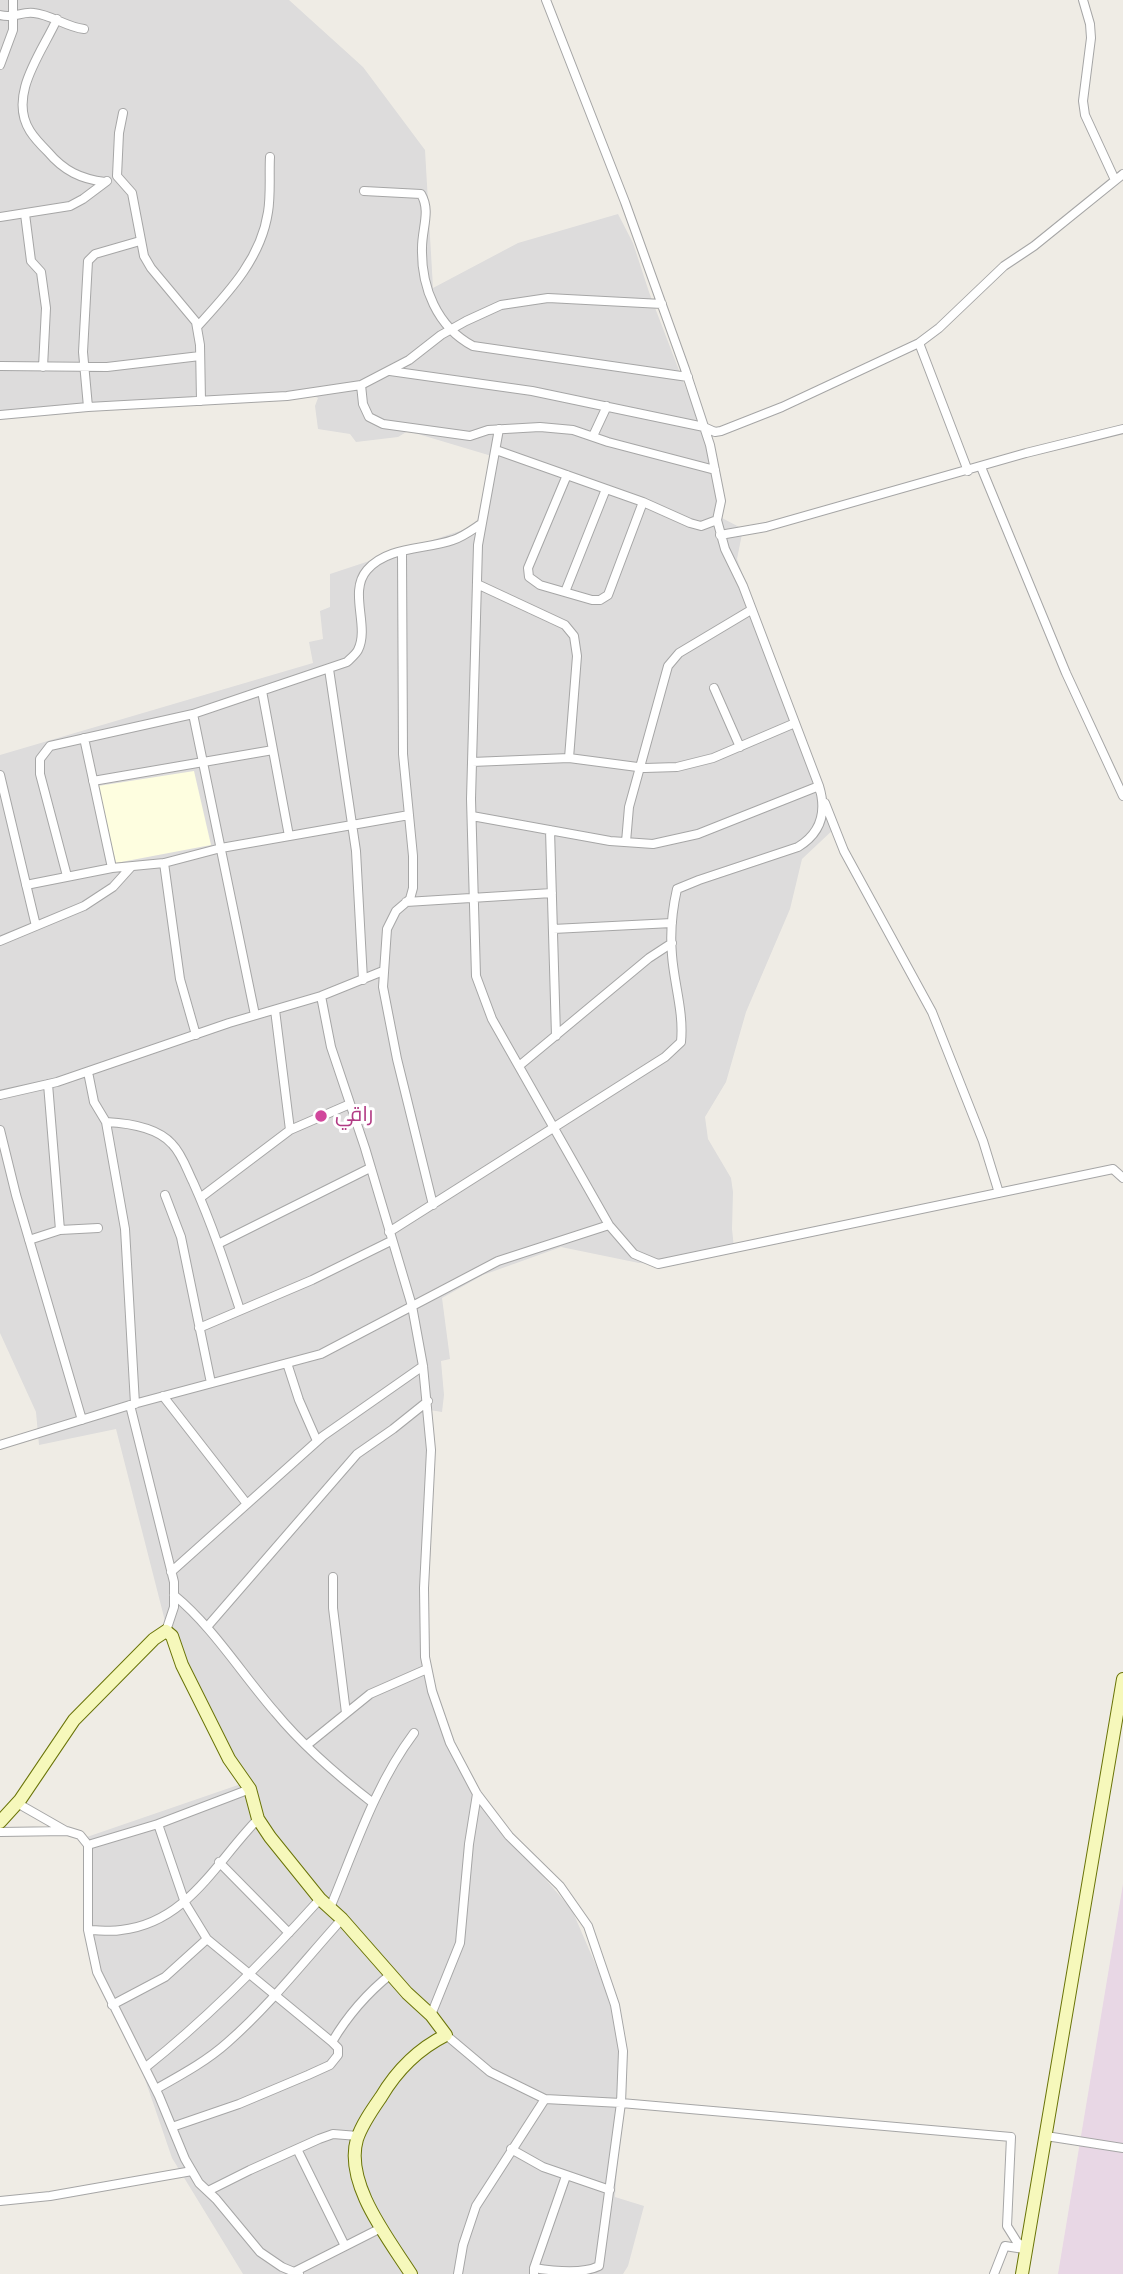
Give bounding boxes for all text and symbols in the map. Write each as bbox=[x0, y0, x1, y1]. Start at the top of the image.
place label: راقي bbox=[335, 1103, 373, 1129]
marker: راقي bbox=[313, 1108, 329, 1124]

